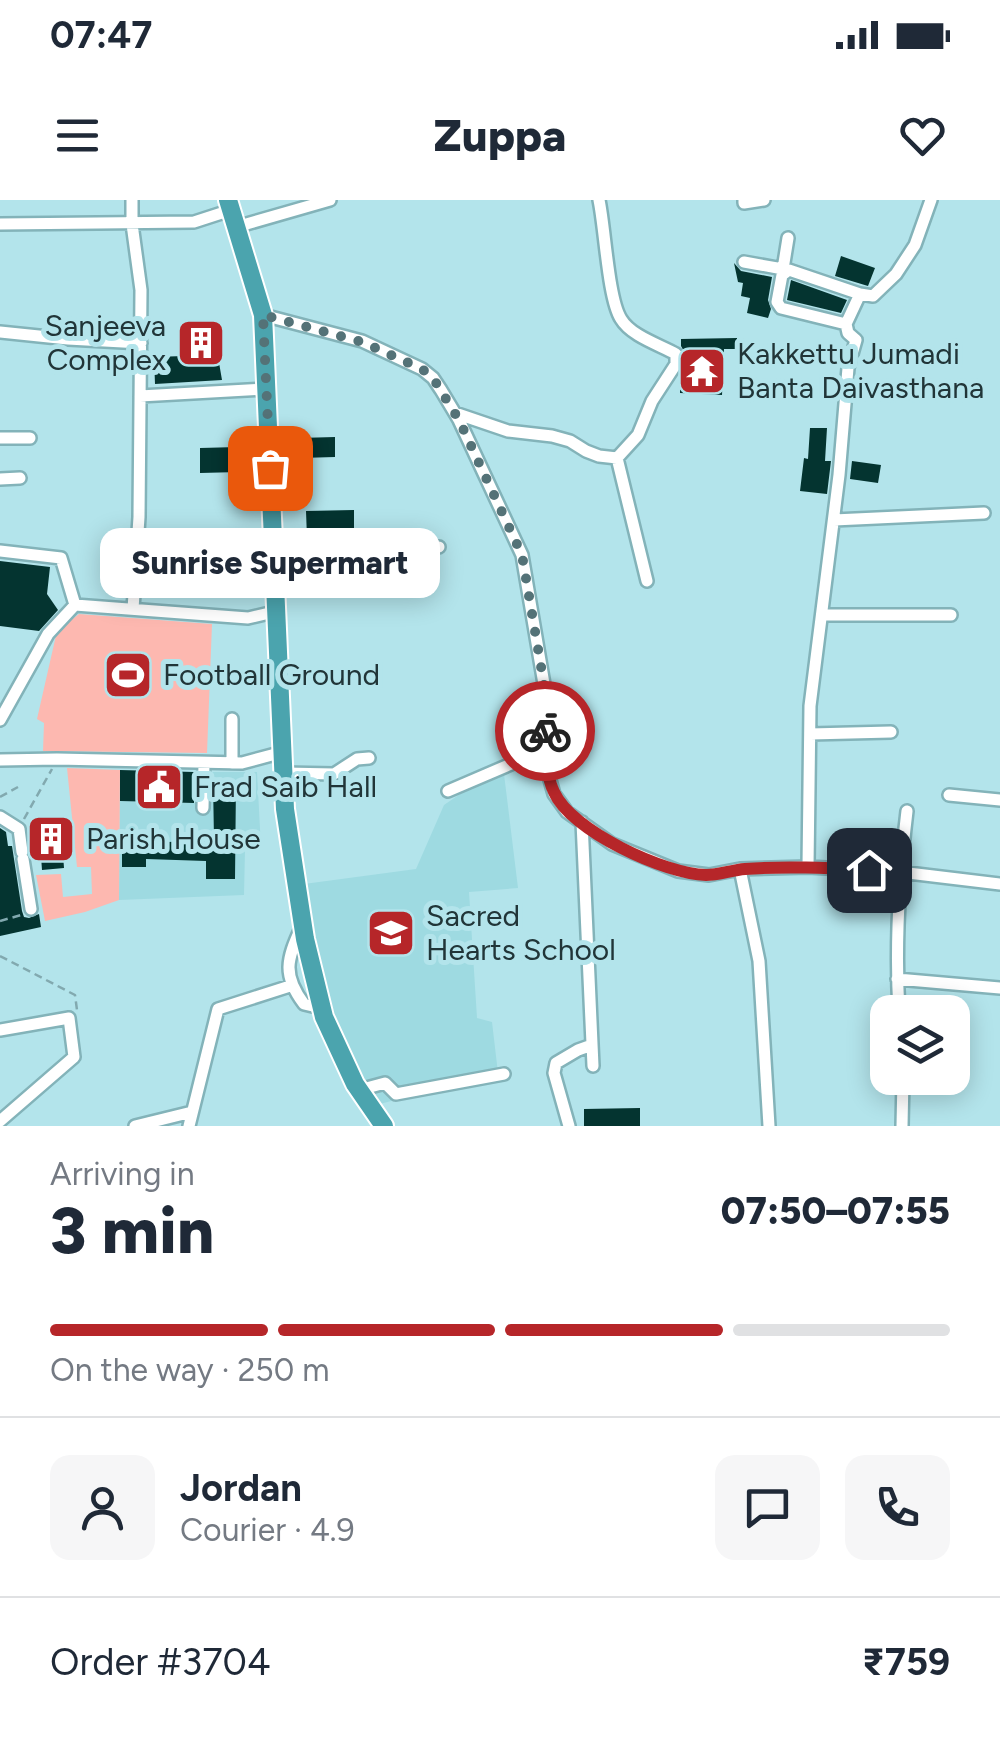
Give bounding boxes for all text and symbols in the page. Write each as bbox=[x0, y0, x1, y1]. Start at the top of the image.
text: 07:47 bbox=[50, 12, 152, 58]
icon: menu bbox=[50, 108, 105, 163]
text: Zuppa bbox=[434, 108, 566, 162]
icon: heart bbox=[895, 108, 950, 163]
place label: Sanjeeva Complex bbox=[45, 307, 166, 378]
building icon: Sanjeeva Complex bbox=[175, 317, 227, 369]
place label: Kakkettu Jumadi Banta Daivasthana bbox=[737, 335, 984, 406]
temple icon: Kakkettu Jumadi Banta Daivasthana bbox=[676, 345, 728, 397]
pin bbox=[228, 426, 313, 511]
icon: bag bbox=[243, 441, 298, 496]
callout: Sunrise Supermart bbox=[100, 528, 440, 598]
text: Sunrise Supermart bbox=[131, 544, 409, 582]
sports icon: Football Ground bbox=[102, 649, 154, 701]
place label: Football Ground bbox=[163, 656, 380, 693]
courier bbox=[495, 681, 595, 781]
icon: bike bbox=[518, 704, 573, 759]
public building icon: Frad Saib Hall bbox=[133, 761, 185, 813]
place label: Frad Saib Hall bbox=[194, 768, 377, 805]
building icon: Parish House bbox=[25, 813, 77, 865]
place label: Parish House bbox=[86, 820, 261, 857]
pin bbox=[827, 828, 912, 913]
icon: home bbox=[842, 843, 897, 898]
place label: Sacred Hearts School bbox=[426, 897, 616, 968]
school or university icon: Sacred Hearts School bbox=[365, 907, 417, 959]
map controls bbox=[870, 995, 970, 1095]
button: layers bbox=[870, 995, 970, 1095]
text: Arriving in bbox=[50, 1155, 195, 1193]
text: 07:50–07:55 bbox=[721, 1188, 950, 1234]
text: 3 min bbox=[50, 1191, 214, 1269]
text: On the way · 250 m bbox=[50, 1351, 329, 1389]
button: person bbox=[50, 1455, 155, 1560]
button: chat bbox=[715, 1455, 820, 1560]
button: phone bbox=[845, 1455, 950, 1560]
text: Jordan bbox=[180, 1465, 302, 1511]
text: Courier · 4.9 bbox=[180, 1511, 355, 1549]
text: Order #3704 bbox=[50, 1639, 271, 1685]
text: ₹759 bbox=[862, 1639, 950, 1685]

